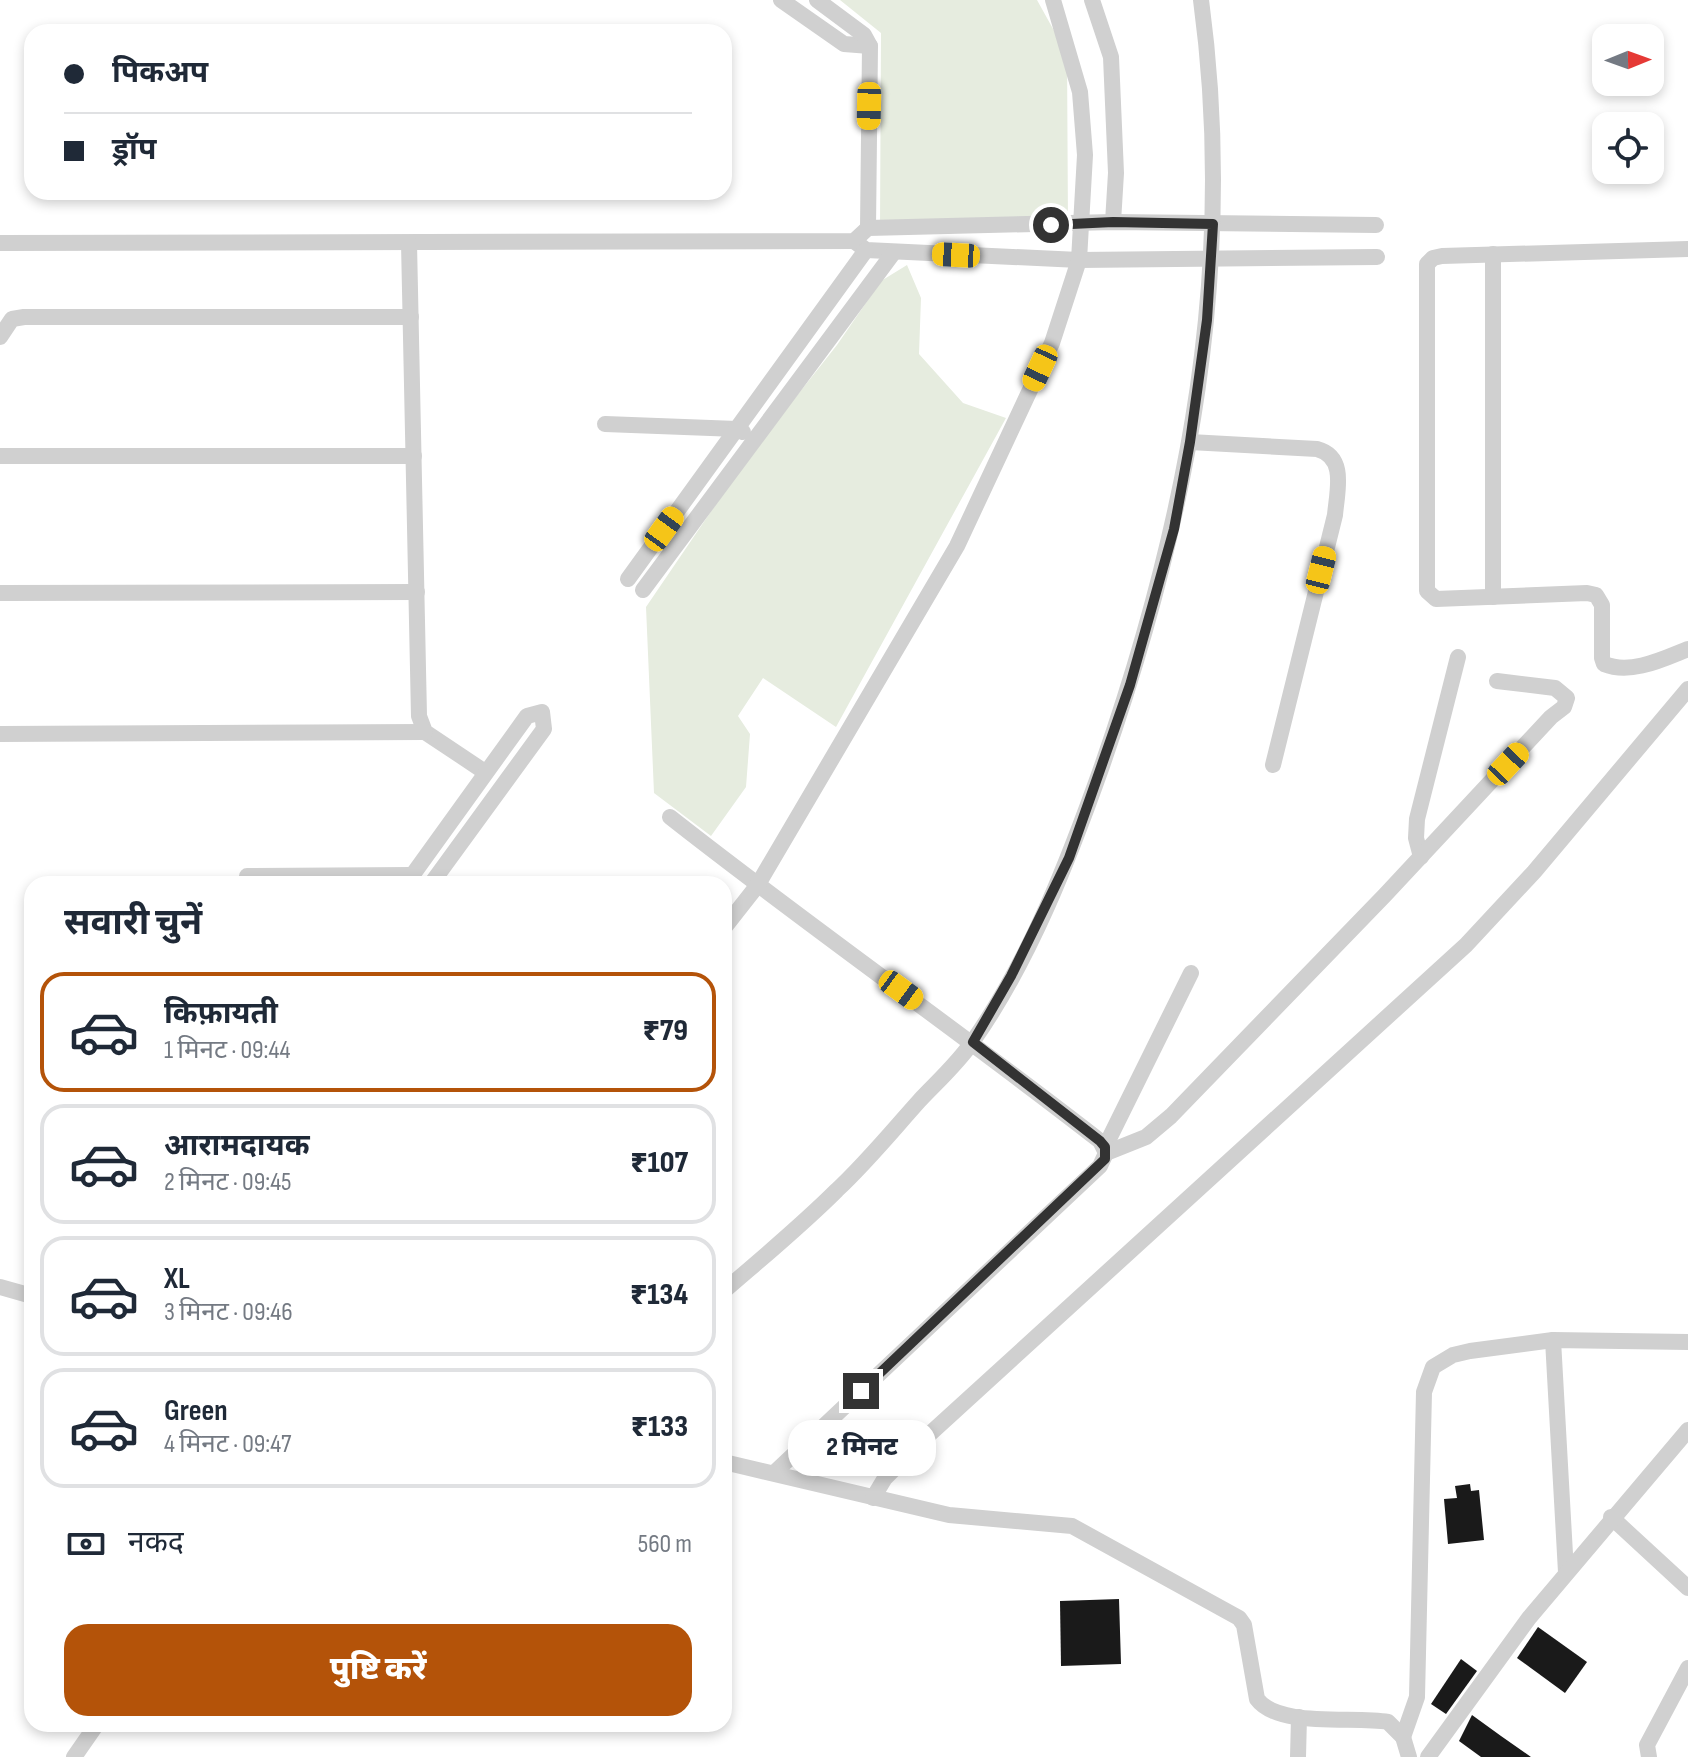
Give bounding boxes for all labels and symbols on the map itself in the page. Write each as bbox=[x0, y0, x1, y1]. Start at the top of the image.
north arrow bbox=[1592, 24, 1664, 96]
car bbox=[857, 82, 881, 130]
route start bbox=[1033, 207, 1069, 243]
car bbox=[931, 242, 981, 268]
car bbox=[1019, 341, 1061, 395]
car bbox=[640, 503, 688, 555]
car bbox=[1304, 544, 1338, 596]
car bbox=[1483, 738, 1533, 790]
car bbox=[875, 966, 927, 1014]
route end bbox=[843, 1373, 879, 1409]
callout: 2 मिनट bbox=[787, 1419, 935, 1475]

